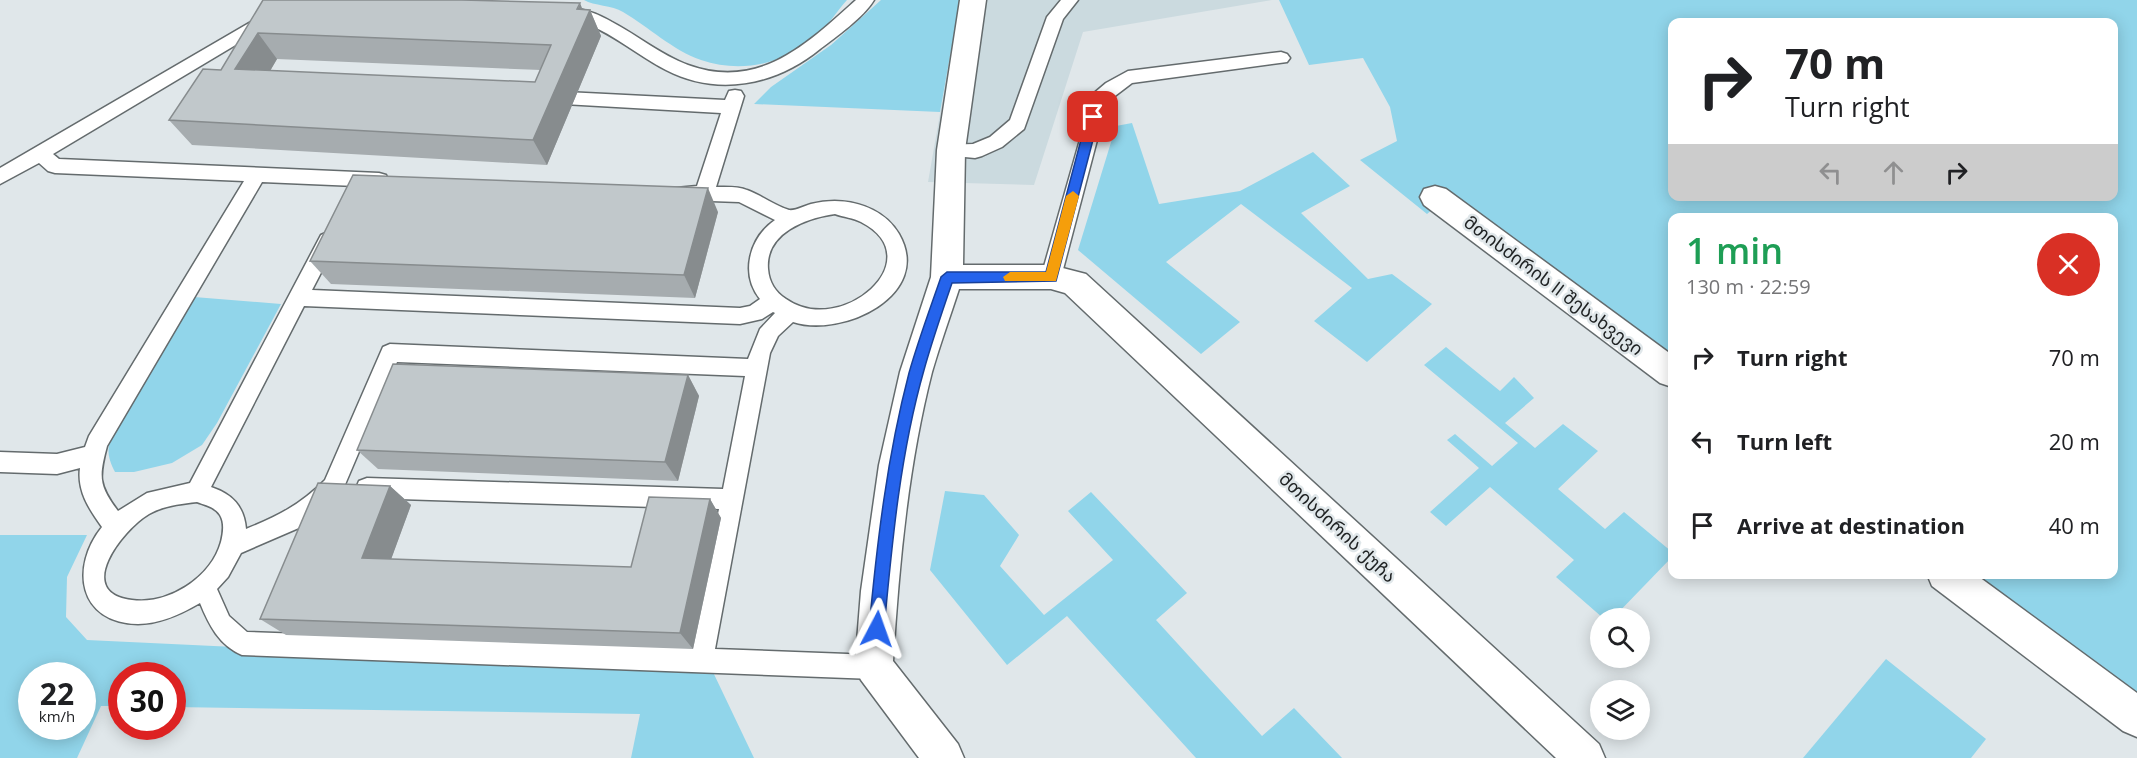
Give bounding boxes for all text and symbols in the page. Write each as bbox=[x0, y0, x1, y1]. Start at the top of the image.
text: 70 m bbox=[1785, 34, 1885, 91]
icon: right bbox=[1686, 42, 1764, 120]
text: Turn right bbox=[1785, 88, 1910, 125]
pin bbox=[1067, 91, 1118, 142]
icon: arrive bbox=[1076, 100, 1109, 133]
icon: left bbox=[1814, 156, 1847, 189]
icon: ahead bbox=[1877, 156, 1910, 189]
icon: right bbox=[1940, 156, 1973, 189]
street label: მთისძირის II შესახვევი bbox=[1460, 210, 1648, 360]
text: 1 min bbox=[1686, 226, 1783, 275]
button: close bbox=[2037, 233, 2100, 296]
text: 130 m · 22:59 bbox=[1686, 273, 1811, 300]
icon: right bbox=[1686, 341, 1719, 374]
text: Turn right bbox=[1737, 342, 1848, 372]
text: 70 m bbox=[2049, 342, 2100, 372]
icon: left bbox=[1686, 425, 1719, 458]
text: Turn left bbox=[1737, 426, 1832, 456]
text: 20 m bbox=[2049, 426, 2100, 456]
street label: მთისძირის ქუჩა bbox=[1274, 467, 1402, 587]
icon: arrive bbox=[1686, 509, 1719, 542]
text: Arrive at destination bbox=[1737, 510, 1965, 540]
text: 40 m bbox=[2049, 510, 2100, 540]
position arrow bbox=[845, 597, 909, 661]
map controls bbox=[1590, 608, 1650, 740]
button: search bbox=[1590, 608, 1650, 668]
speed limit sign: 30 bbox=[108, 662, 186, 740]
text: 22 bbox=[40, 673, 74, 714]
button: layers bbox=[1590, 680, 1650, 740]
text: km/h bbox=[39, 706, 75, 726]

